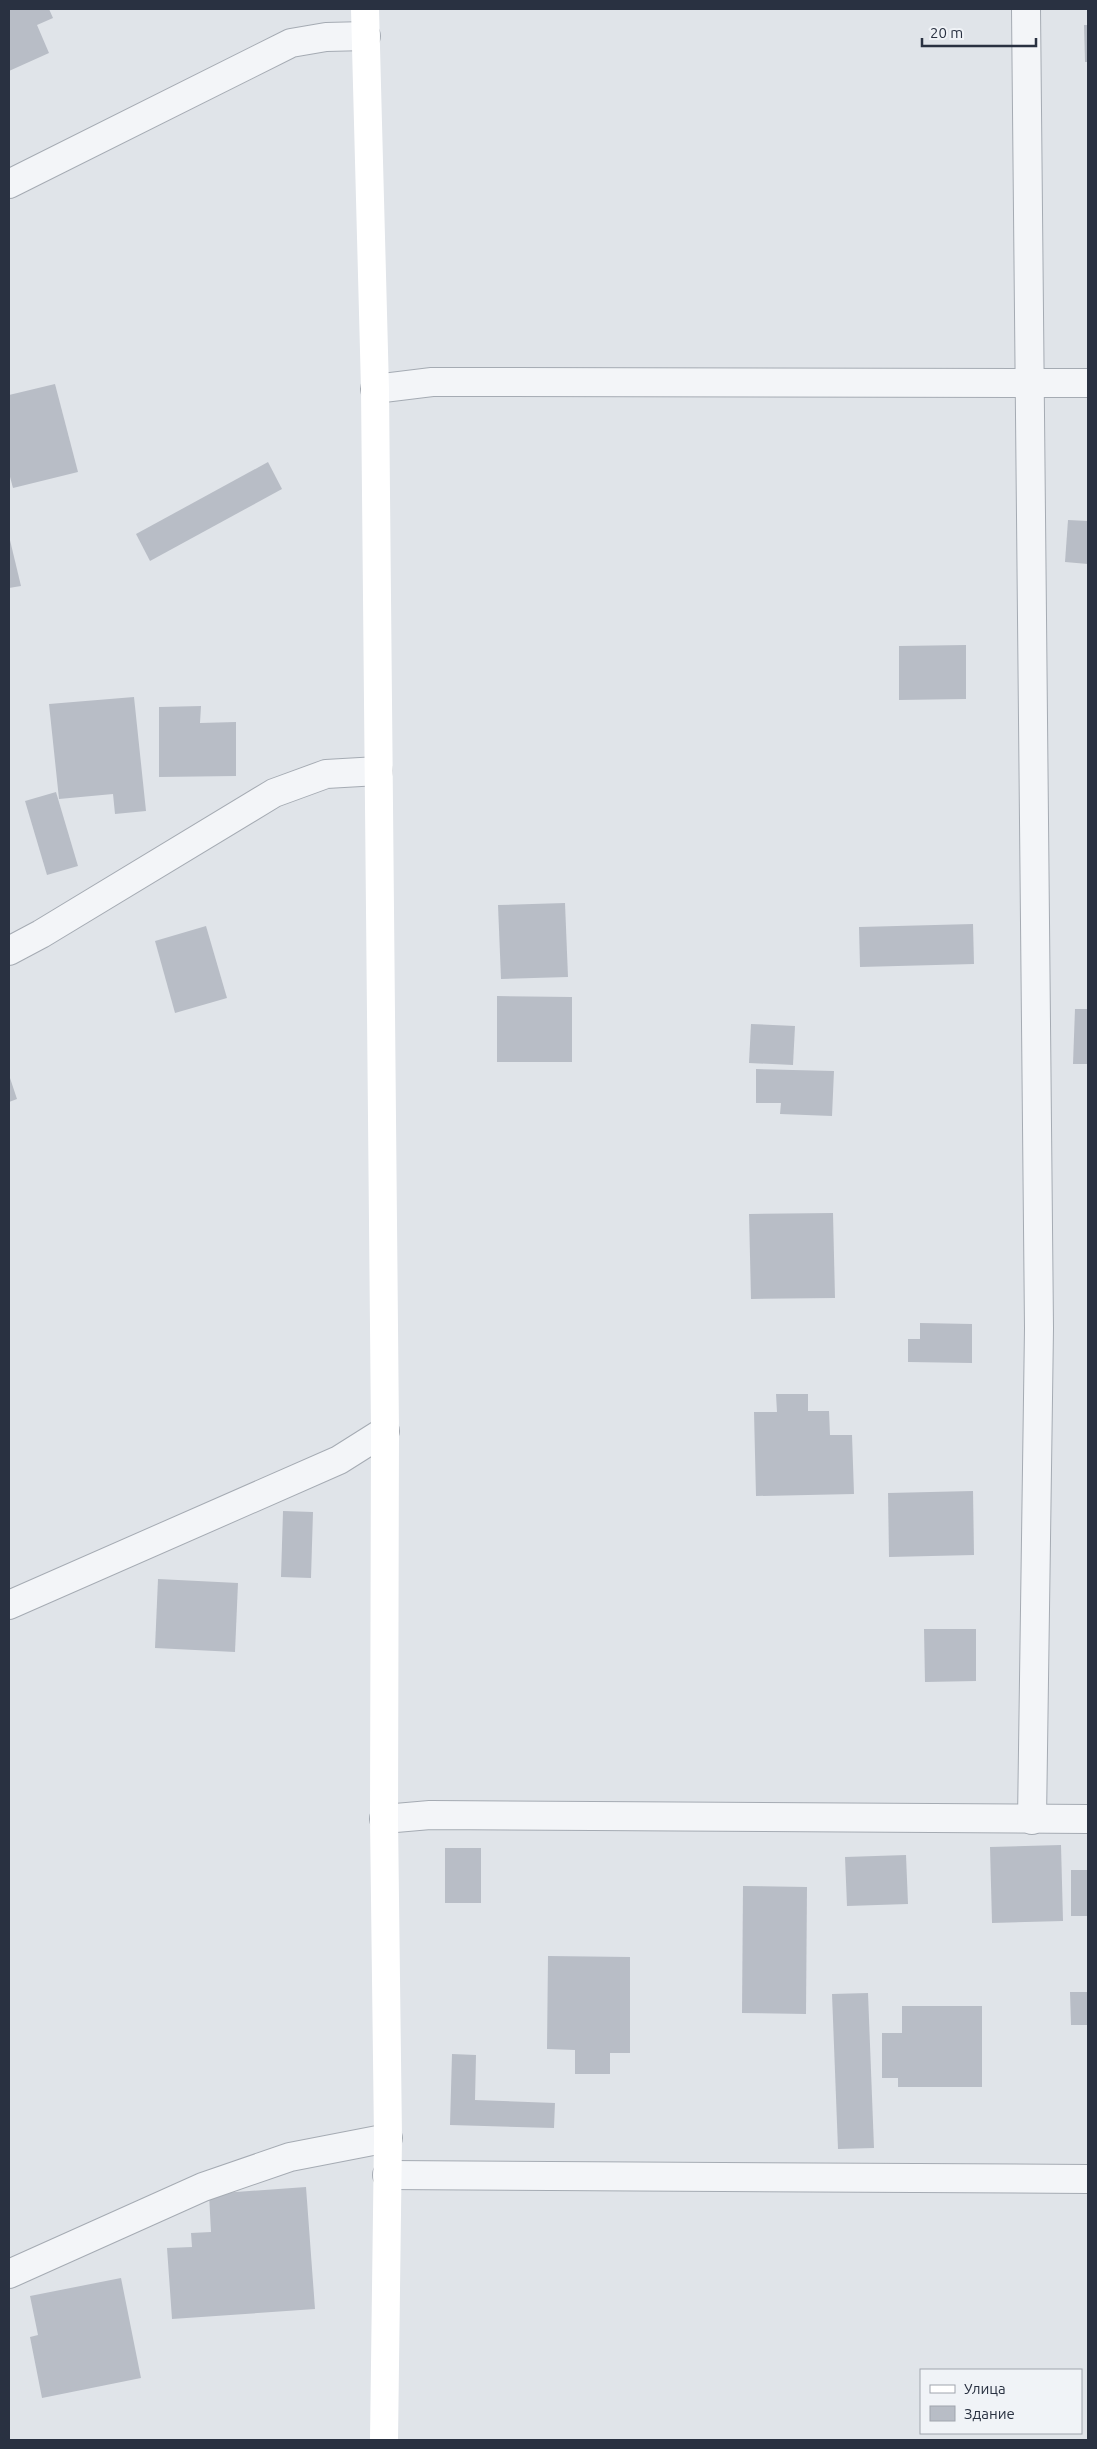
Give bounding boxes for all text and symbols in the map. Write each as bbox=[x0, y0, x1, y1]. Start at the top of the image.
scale bar bbox=[922, 15, 1036, 47]
text: 20 m bbox=[930, 24, 963, 41]
legend bbox=[920, 2369, 1082, 2434]
text: Улица bbox=[964, 2380, 1006, 2397]
text: Здание bbox=[964, 2405, 1015, 2422]

